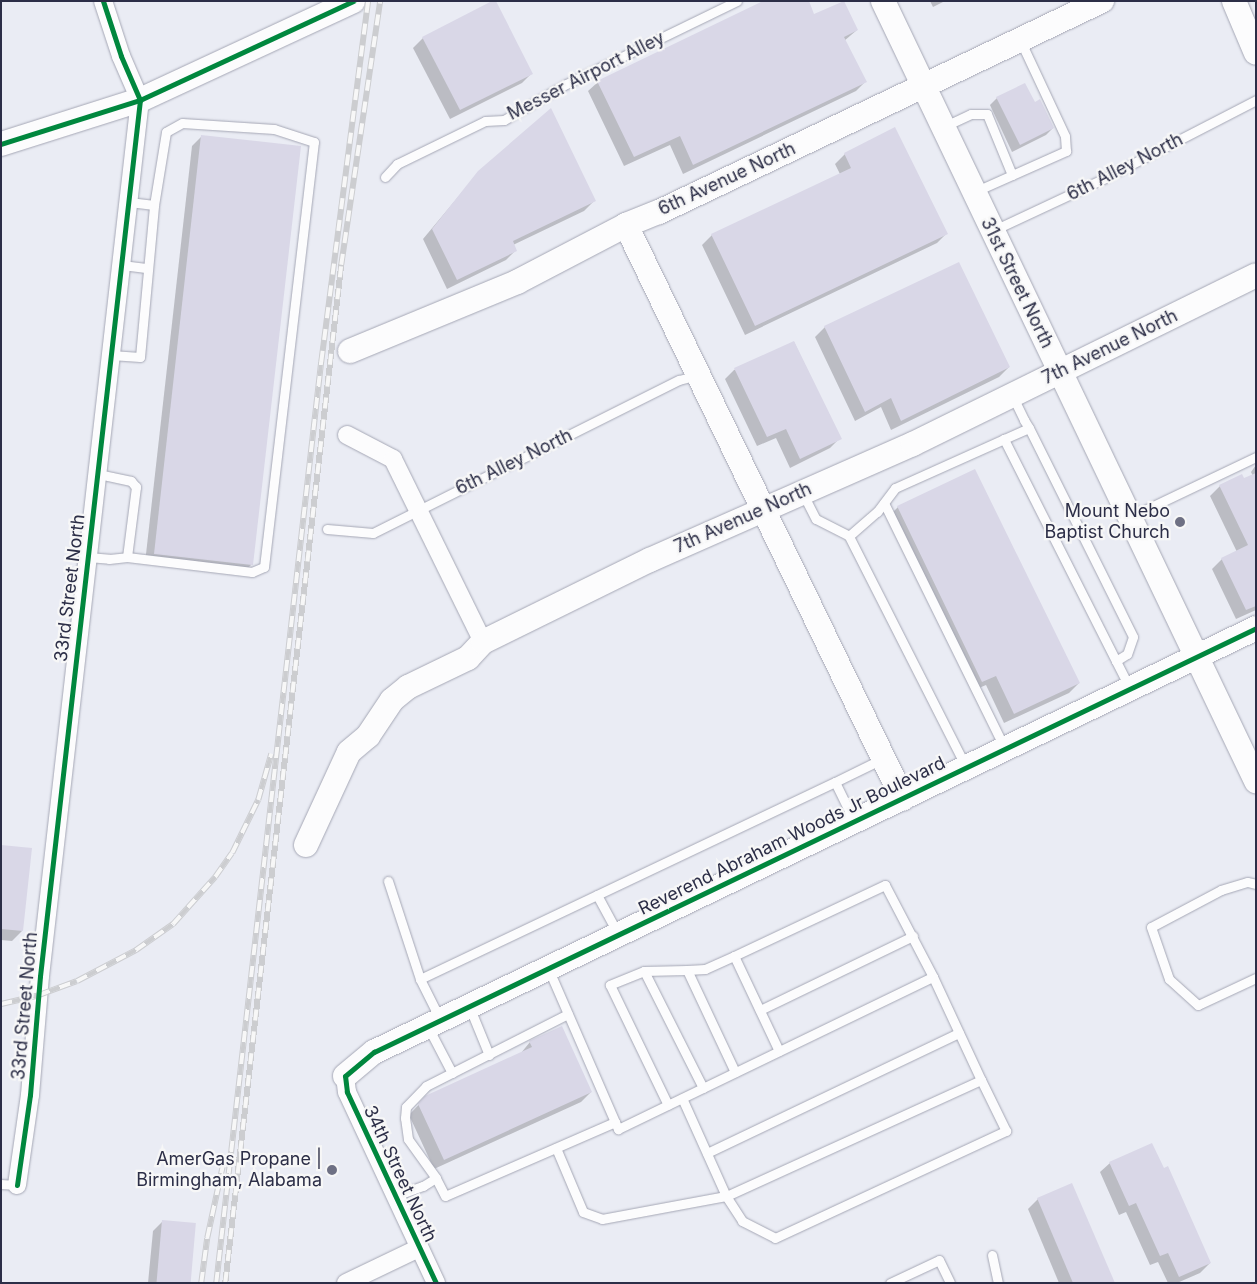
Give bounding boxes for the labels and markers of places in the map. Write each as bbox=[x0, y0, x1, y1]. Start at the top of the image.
place label: Mount Nebo Baptist Church bbox=[1045, 501, 1170, 544]
marker: Mount Nebo Baptist Church bbox=[1174, 516, 1186, 528]
place label: AmerGas Propane | Birmingham, Alabama bbox=[136, 1149, 322, 1192]
marker: AmerGas Propane | Birmingham, Alabama bbox=[326, 1164, 338, 1176]

